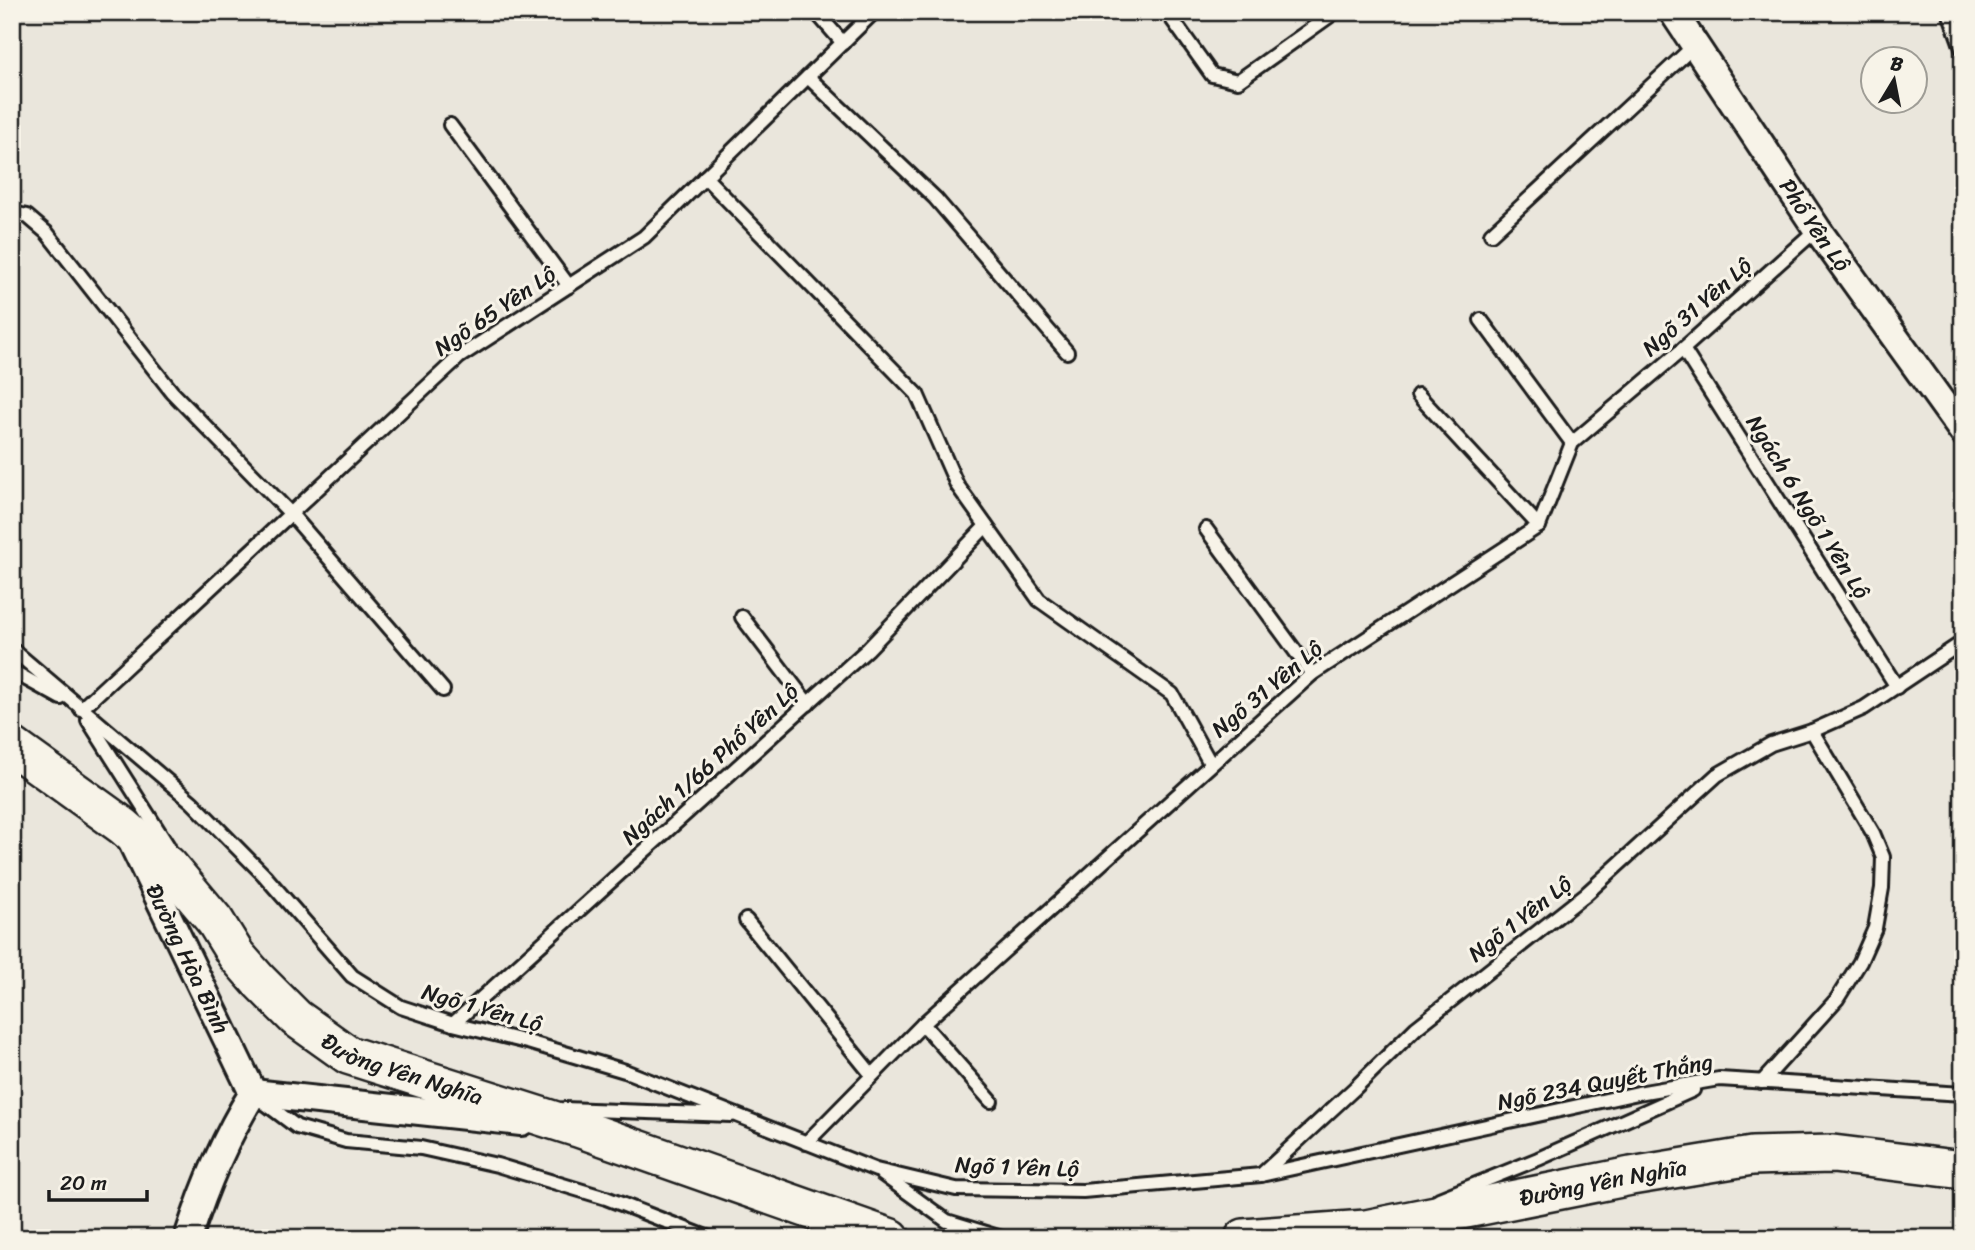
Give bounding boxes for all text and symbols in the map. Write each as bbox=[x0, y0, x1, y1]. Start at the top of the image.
north arrow bbox=[1860, 46, 1930, 116]
text: B bbox=[1888, 46, 1906, 81]
street label: Phố Yên Lộ bbox=[1768, 170, 1862, 281]
street label: Ngõ 31 Yên Lộ bbox=[1632, 247, 1762, 367]
street label: Ngõ 65 Yên Lộ bbox=[425, 254, 565, 367]
street label: Ngách 6 Ngõ 1 Yên Lộ bbox=[1735, 406, 1882, 608]
street label: Ngõ 31 Yên Lộ bbox=[1202, 629, 1333, 749]
street label: Ngách 1/66 Phố Yên Lộ bbox=[611, 672, 809, 856]
street label: Ngõ 1 Yên Lộ bbox=[1459, 865, 1582, 973]
street label: Đường Hòa Bình bbox=[134, 876, 242, 1041]
street label: Ngõ 1 Yên Lộ bbox=[417, 971, 547, 1045]
street label: Đường Yên Nghĩa bbox=[312, 1021, 488, 1117]
street label: Ngõ 234 Quyết Thắng bbox=[1494, 1041, 1717, 1123]
street label: Ngõ 1 Yên Lộ bbox=[954, 1144, 1080, 1190]
street label: Đường Yên Nghĩa bbox=[1516, 1147, 1690, 1218]
scale bar bbox=[49, 1159, 147, 1203]
text: 20 m bbox=[60, 1164, 107, 1202]

